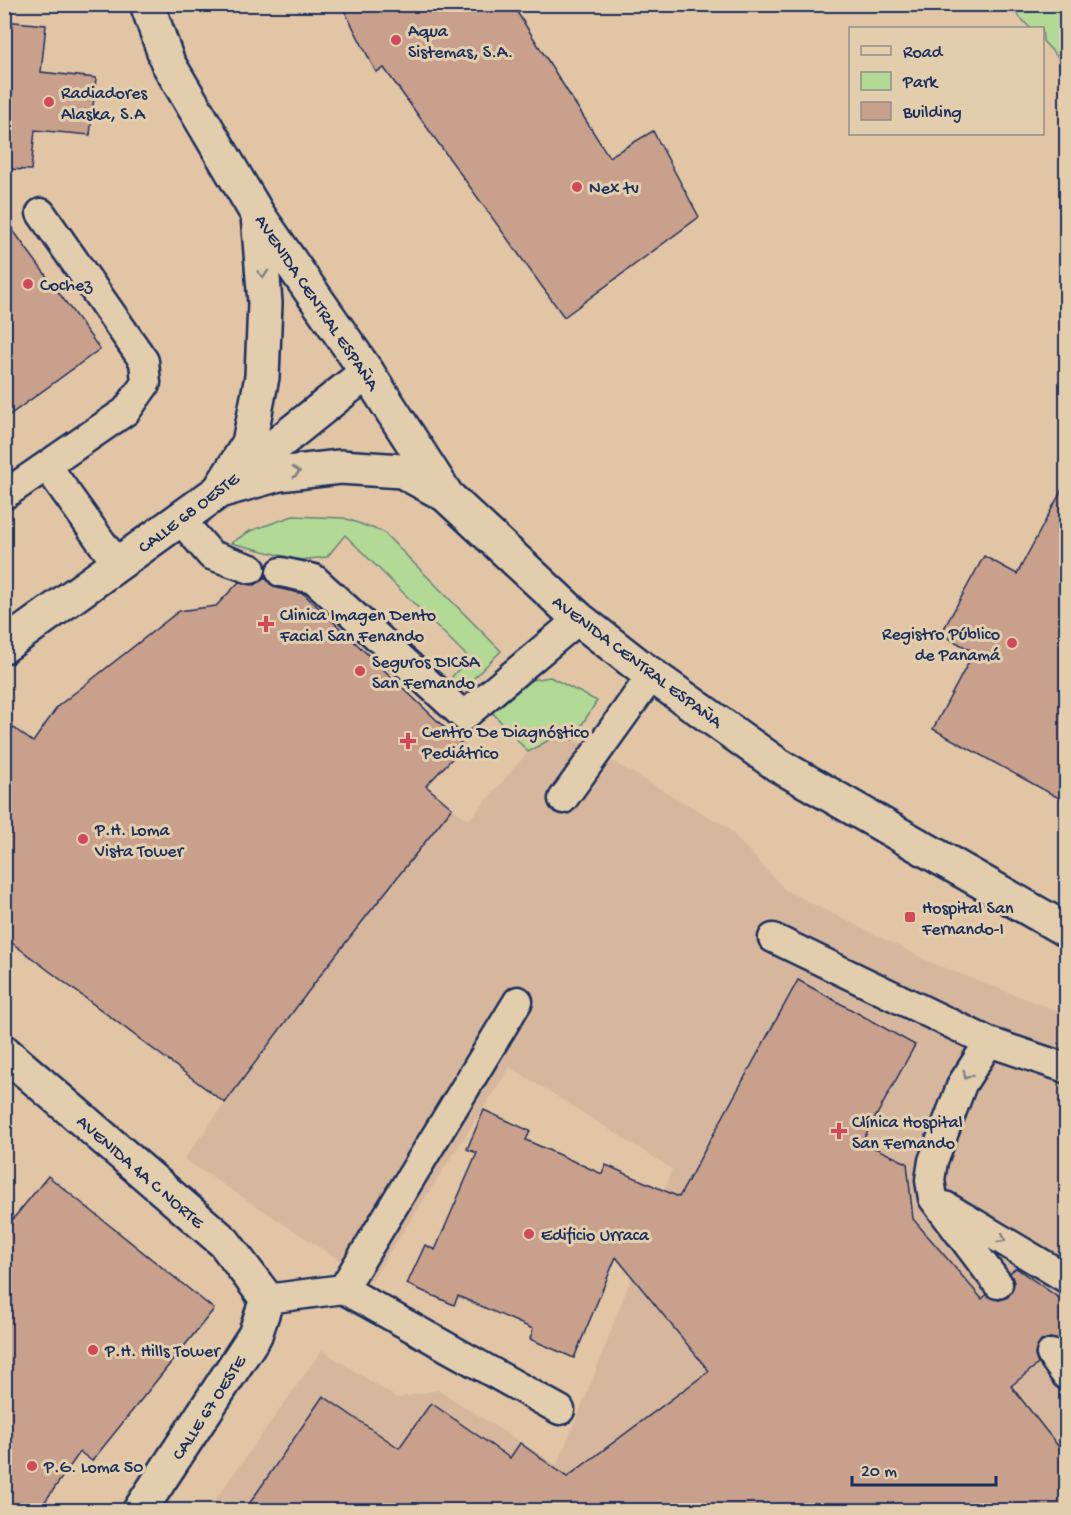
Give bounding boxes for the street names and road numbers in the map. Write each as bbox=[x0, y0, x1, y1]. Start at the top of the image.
street label: AVENIDA CENTRAL ESPAÑA bbox=[249, 211, 383, 396]
street label: CALLE 68 OESTE bbox=[135, 469, 245, 559]
street label: AVENIDA CENTRAL ESPAÑA bbox=[547, 592, 727, 735]
street label: AVENIDA 4A C NORTE bbox=[71, 1112, 208, 1235]
street label: CALLE 67 OESTE bbox=[169, 1352, 252, 1465]

